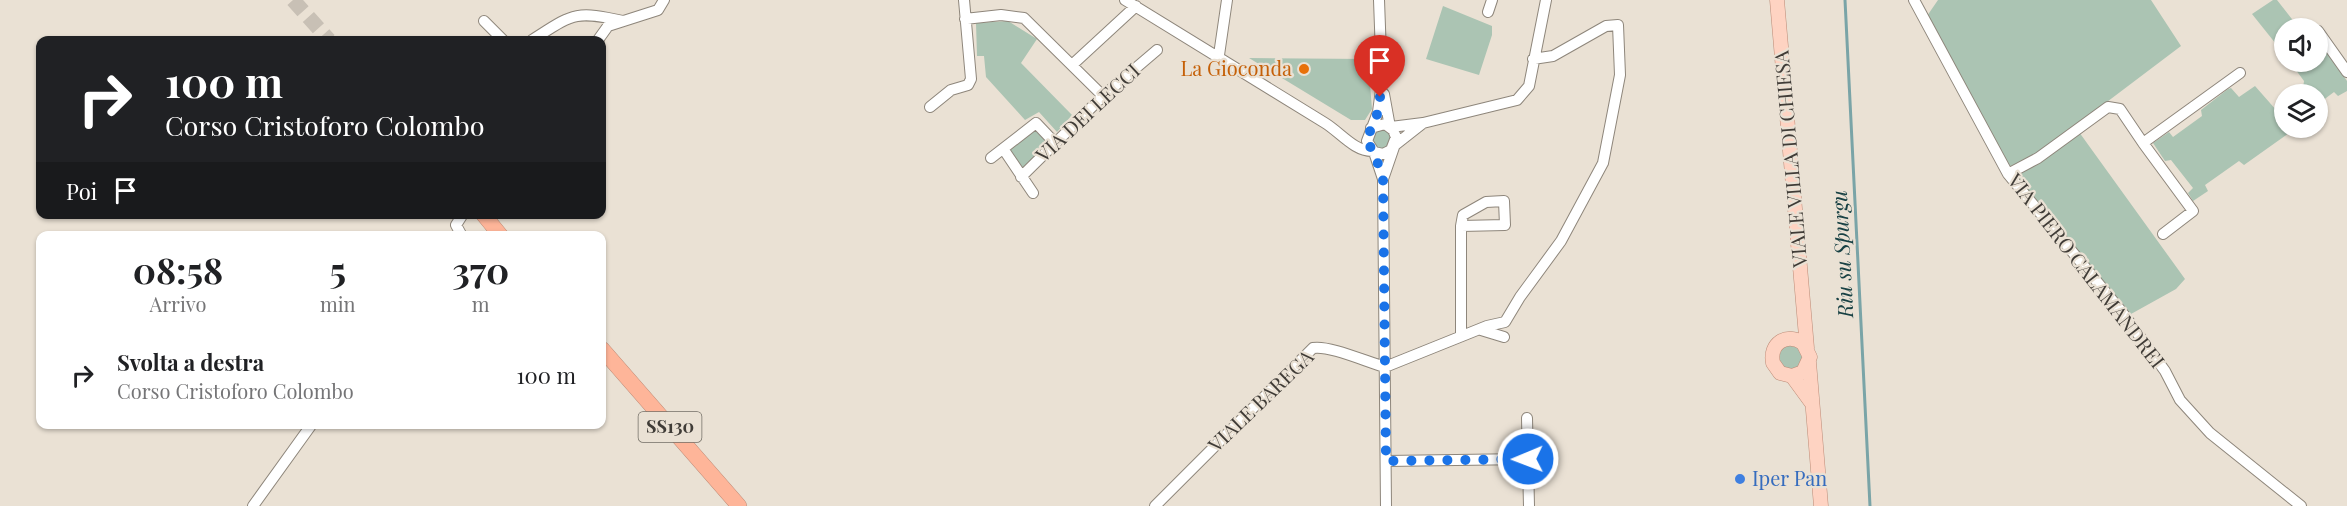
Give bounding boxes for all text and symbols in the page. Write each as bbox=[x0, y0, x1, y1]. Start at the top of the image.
map controls bbox=[2274, 18, 2328, 138]
button: sound bbox=[2274, 18, 2328, 72]
pin bbox=[1354, 35, 1405, 97]
icon: arrive bbox=[1363, 44, 1396, 77]
street label: VIALE VILLA DI CHIESA bbox=[1767, 49, 1813, 270]
text: 100 m bbox=[165, 53, 283, 109]
place label: La Gioconda bbox=[1180, 54, 1292, 81]
street label: VIA DEI LECCI bbox=[1028, 57, 1145, 168]
icon: right bbox=[66, 60, 144, 138]
marker: La Gioconda bbox=[1297, 62, 1311, 76]
button: layers bbox=[2274, 84, 2328, 138]
text: Corso Cristoforo Colombo bbox=[165, 107, 485, 143]
street label: VIA PIERO CALAMANDREI bbox=[2002, 166, 2172, 373]
icon: arrive bbox=[109, 174, 142, 207]
text: Poi bbox=[66, 176, 97, 206]
water label: Riu su Spurgu bbox=[1824, 189, 1858, 320]
text: 08:58 bbox=[133, 245, 223, 293]
text: 5 bbox=[329, 245, 346, 293]
text: 370 bbox=[452, 245, 509, 293]
text: Arrivo bbox=[150, 290, 206, 317]
text: min bbox=[320, 290, 355, 317]
text: m bbox=[472, 290, 490, 317]
street label: VIALE BAREGA bbox=[1201, 342, 1319, 458]
text: Svolta a destra bbox=[117, 347, 264, 377]
icon: right bbox=[66, 359, 99, 392]
text: 100 m bbox=[516, 360, 576, 390]
text: Corso Cristoforo Colombo bbox=[117, 377, 354, 404]
road number: SS130 bbox=[638, 412, 702, 442]
position arrow bbox=[1496, 427, 1560, 491]
place label: Iper Pan bbox=[1752, 464, 1827, 491]
marker: Iper Pan bbox=[1733, 472, 1747, 486]

